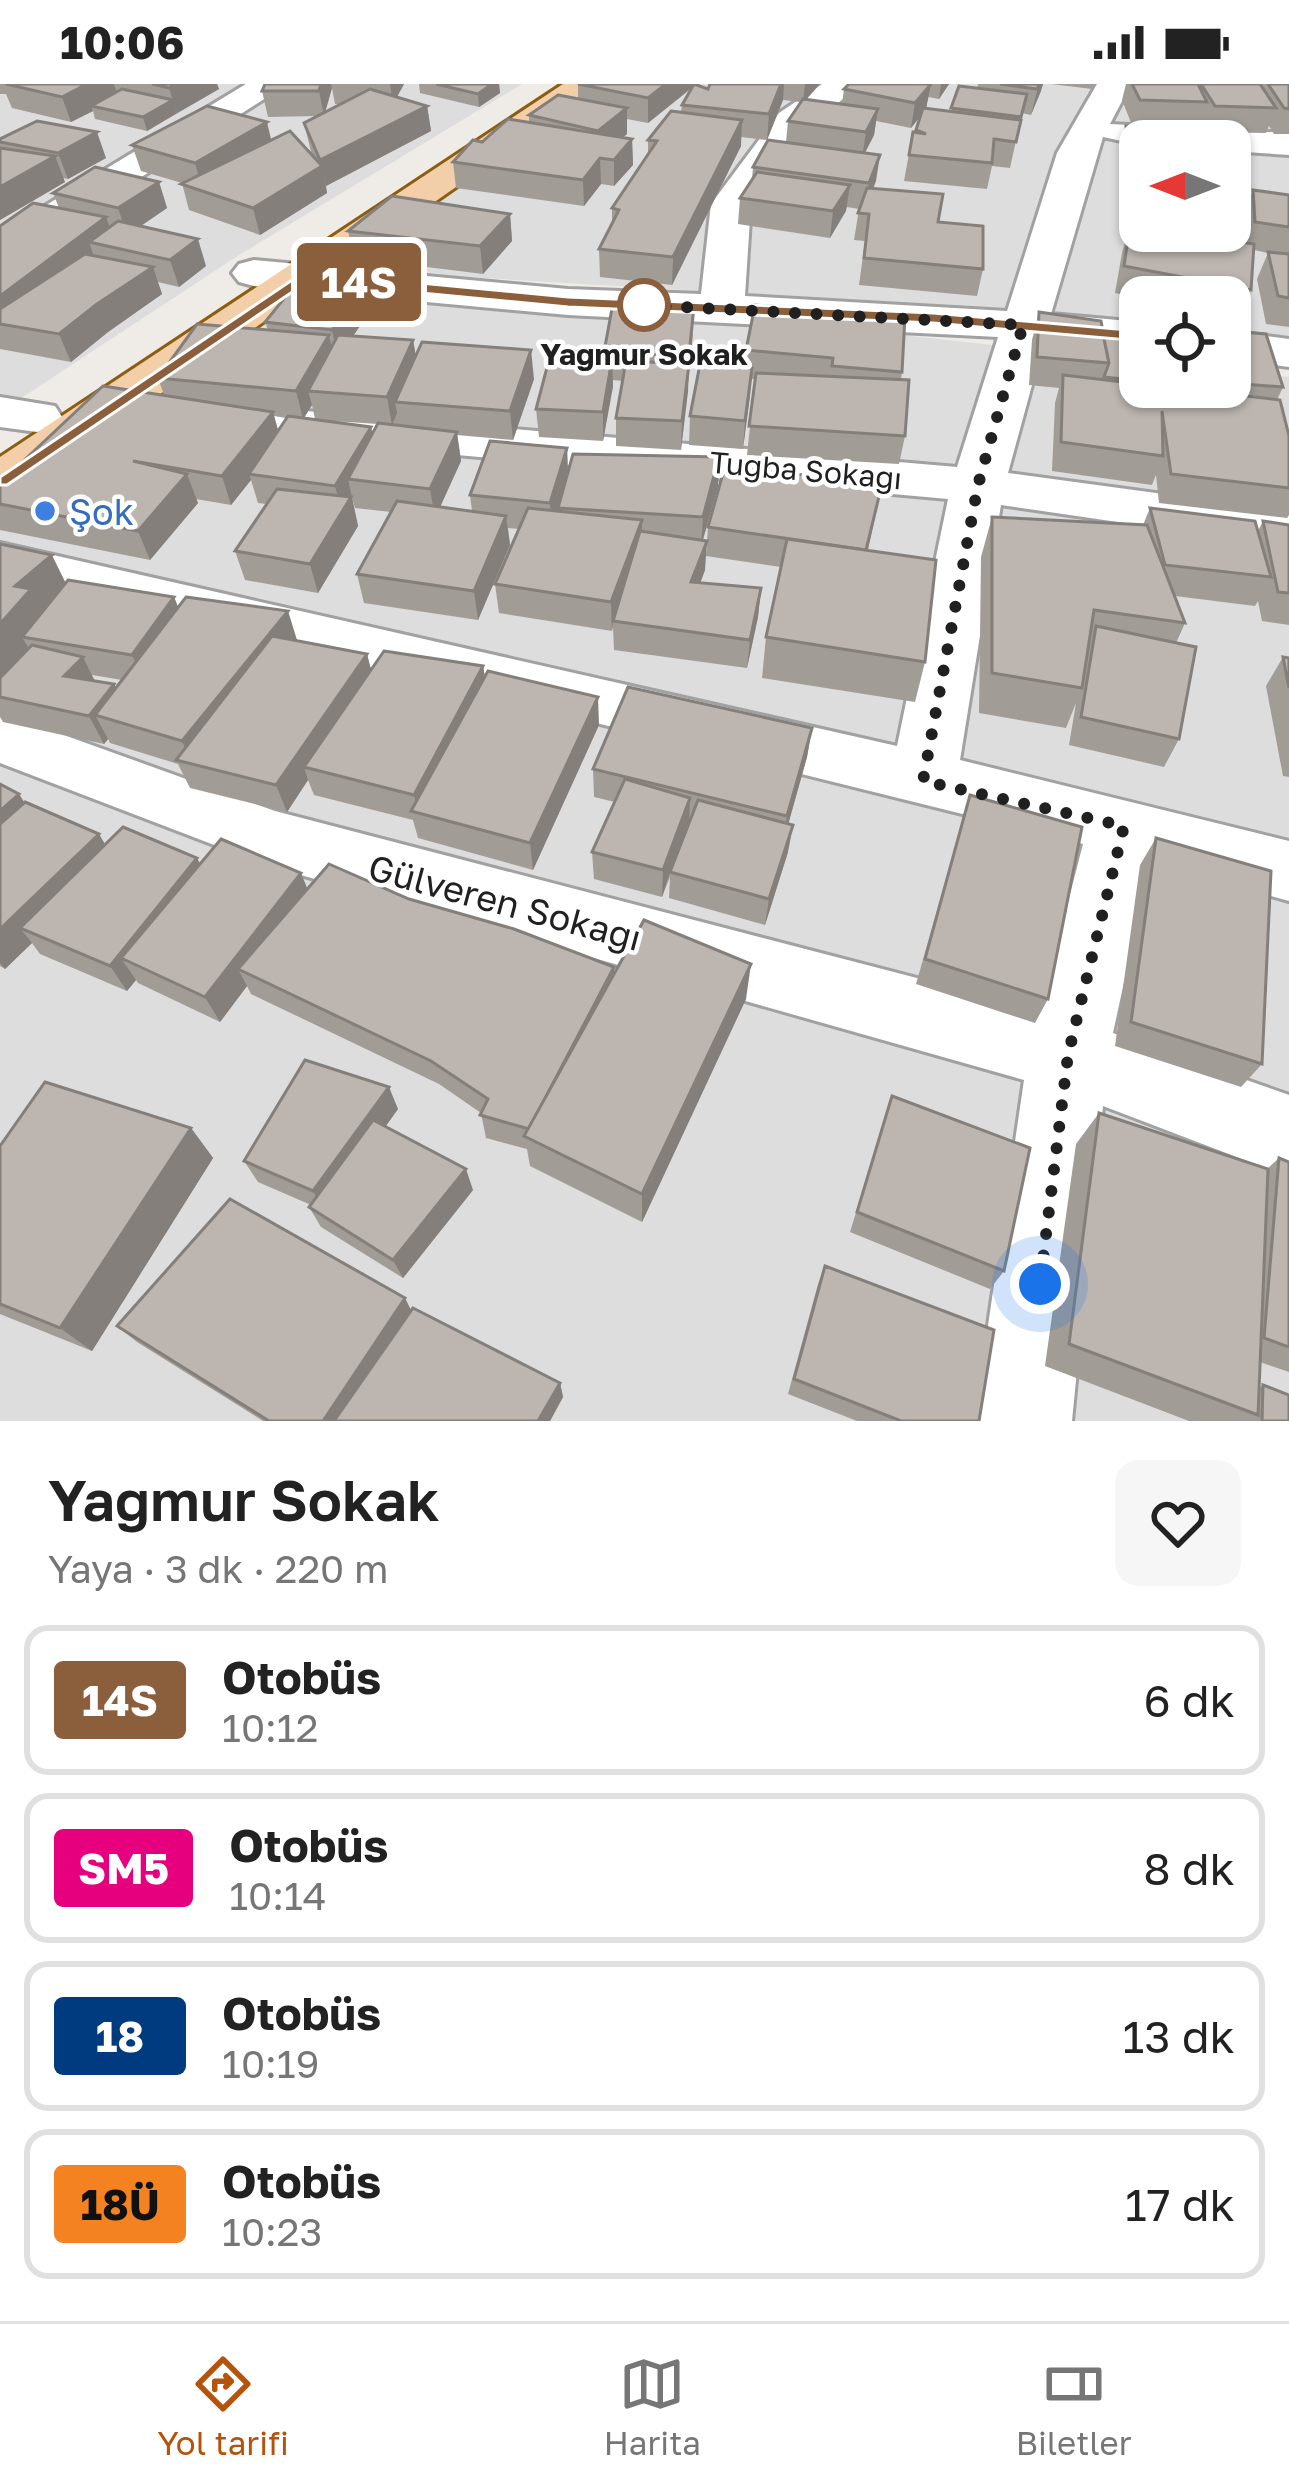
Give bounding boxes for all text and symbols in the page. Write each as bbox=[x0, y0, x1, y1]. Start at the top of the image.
text: 10:06 bbox=[60, 15, 185, 69]
north arrow bbox=[1119, 120, 1251, 252]
map controls bbox=[1119, 120, 1251, 408]
line badge: 14S bbox=[290, 243, 428, 321]
text: 14S bbox=[321, 257, 397, 307]
button: locate bbox=[1119, 276, 1251, 408]
marker: Yağmur Sokak bbox=[619, 280, 669, 330]
place label: Yağmur Sokak bbox=[540, 336, 748, 372]
street label: Tuğba Sokağı bbox=[708, 444, 904, 496]
place label: Şok bbox=[69, 490, 134, 533]
marker: Şok bbox=[32, 498, 58, 524]
street label: Gülveren Sokağı bbox=[364, 845, 646, 959]
your location bbox=[1010, 1254, 1070, 1314]
button: heart bbox=[1115, 1460, 1241, 1586]
text: Yağmur Sokak bbox=[48, 1465, 440, 1534]
text: Yaya · 3 dk · 220 m bbox=[48, 1545, 388, 1592]
text: Otobüs bbox=[222, 1650, 381, 1704]
text: 6 dk bbox=[1143, 1673, 1235, 1727]
text: 14S bbox=[82, 1675, 158, 1725]
text: 10:12 bbox=[222, 1704, 318, 1751]
text: Otobüs bbox=[229, 1818, 388, 1872]
text: 8 dk bbox=[1143, 1841, 1235, 1895]
text: SM5 bbox=[78, 1843, 169, 1893]
text: 10:14 bbox=[229, 1872, 327, 1919]
text: Otobüs bbox=[222, 1986, 381, 2040]
text: 13 dk bbox=[1122, 2009, 1235, 2063]
text: 18 bbox=[96, 2011, 144, 2061]
text: 10:19 bbox=[222, 2040, 319, 2087]
text: Otobüs bbox=[222, 2154, 381, 2208]
text: 17 dk bbox=[1125, 2177, 1235, 2231]
text: 18Ü bbox=[80, 2179, 160, 2229]
text: 10:23 bbox=[222, 2208, 322, 2255]
tab: Yol tarifi bbox=[157, 2351, 289, 2462]
tab: Harita bbox=[604, 2351, 701, 2462]
tab: Biletler bbox=[1016, 2351, 1132, 2462]

